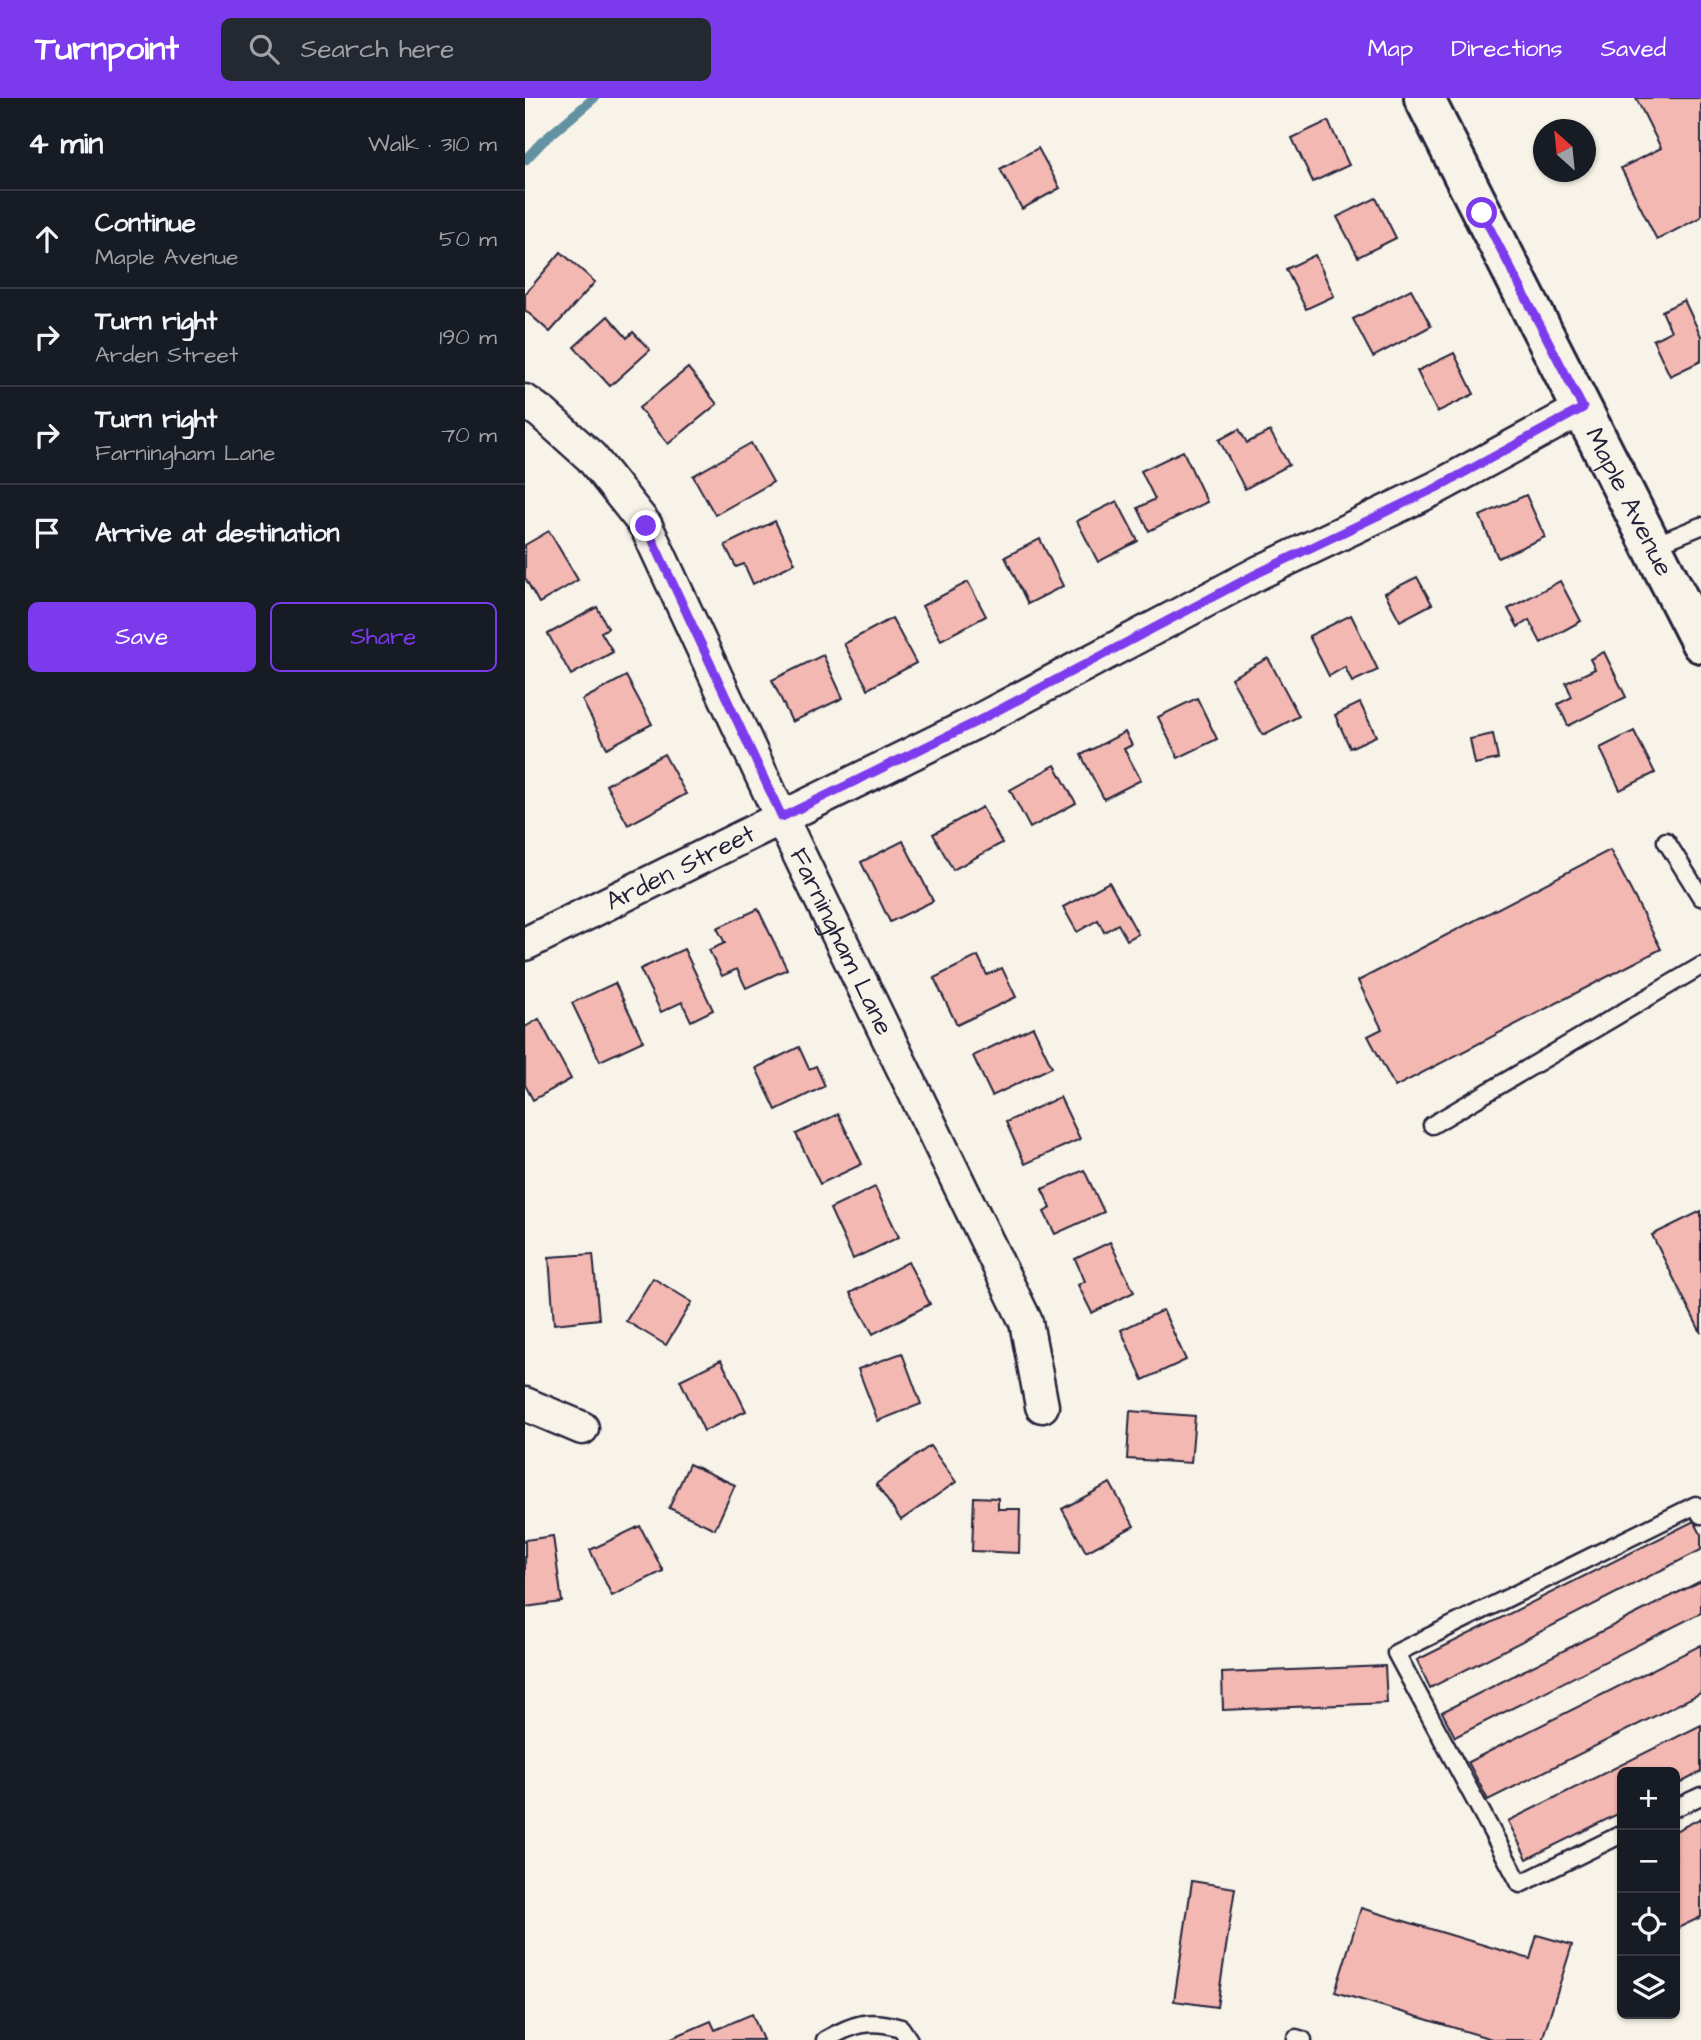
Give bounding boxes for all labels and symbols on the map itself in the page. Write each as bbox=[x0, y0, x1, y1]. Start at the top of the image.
north arrow bbox=[1533, 119, 1596, 182]
route start bbox=[1466, 197, 1497, 228]
street label: Maple Avenue bbox=[1576, 421, 1682, 582]
route end bbox=[630, 510, 661, 541]
street label: Arden Street bbox=[600, 815, 761, 920]
street label: Farningham Lane bbox=[781, 842, 902, 1041]

